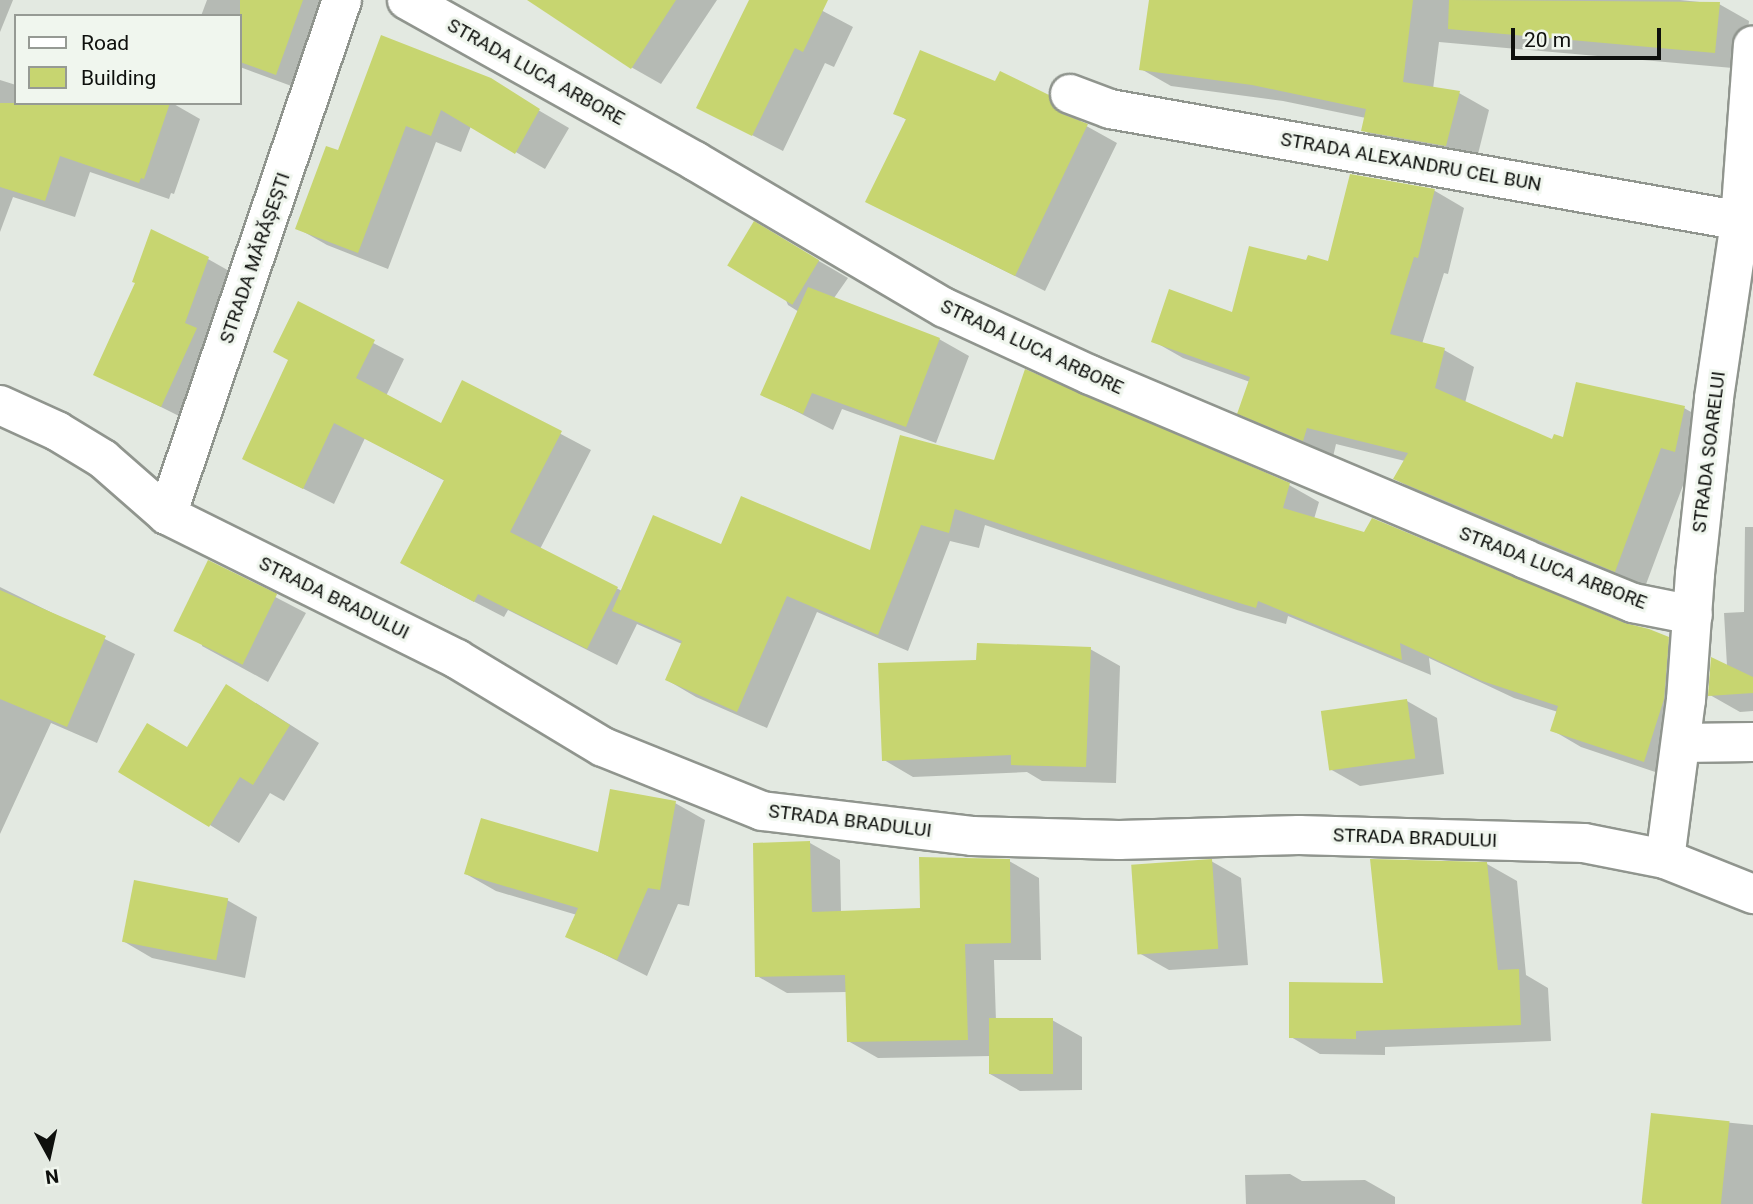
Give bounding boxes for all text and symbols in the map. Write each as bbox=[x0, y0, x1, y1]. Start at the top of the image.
legend bbox=[14, 14, 242, 105]
street label: STRADA LUCA ARBORE bbox=[443, 14, 629, 130]
scale bar bbox=[1515, 14, 1666, 58]
text: 20 m bbox=[1524, 28, 1571, 52]
text: Road bbox=[81, 31, 129, 55]
text: Building bbox=[81, 66, 156, 90]
street label: STRADA ALEXANDRU CEL BUN bbox=[1279, 128, 1543, 196]
street label: STRADA MĂRĂȘEȘTI bbox=[215, 170, 295, 346]
street label: STRADA LUCA ARBORE bbox=[937, 295, 1127, 399]
street label: STRADA SOARELUI bbox=[1688, 370, 1730, 534]
street label: STRADA LUCA ARBORE bbox=[1456, 522, 1650, 614]
street label: STRADA BRADULUI bbox=[255, 552, 413, 644]
street label: STRADA BRADULUI bbox=[767, 800, 933, 842]
street label: STRADA BRADULUI bbox=[1333, 824, 1497, 852]
north arrow bbox=[14, 1120, 84, 1190]
text: N bbox=[44, 1164, 60, 1189]

